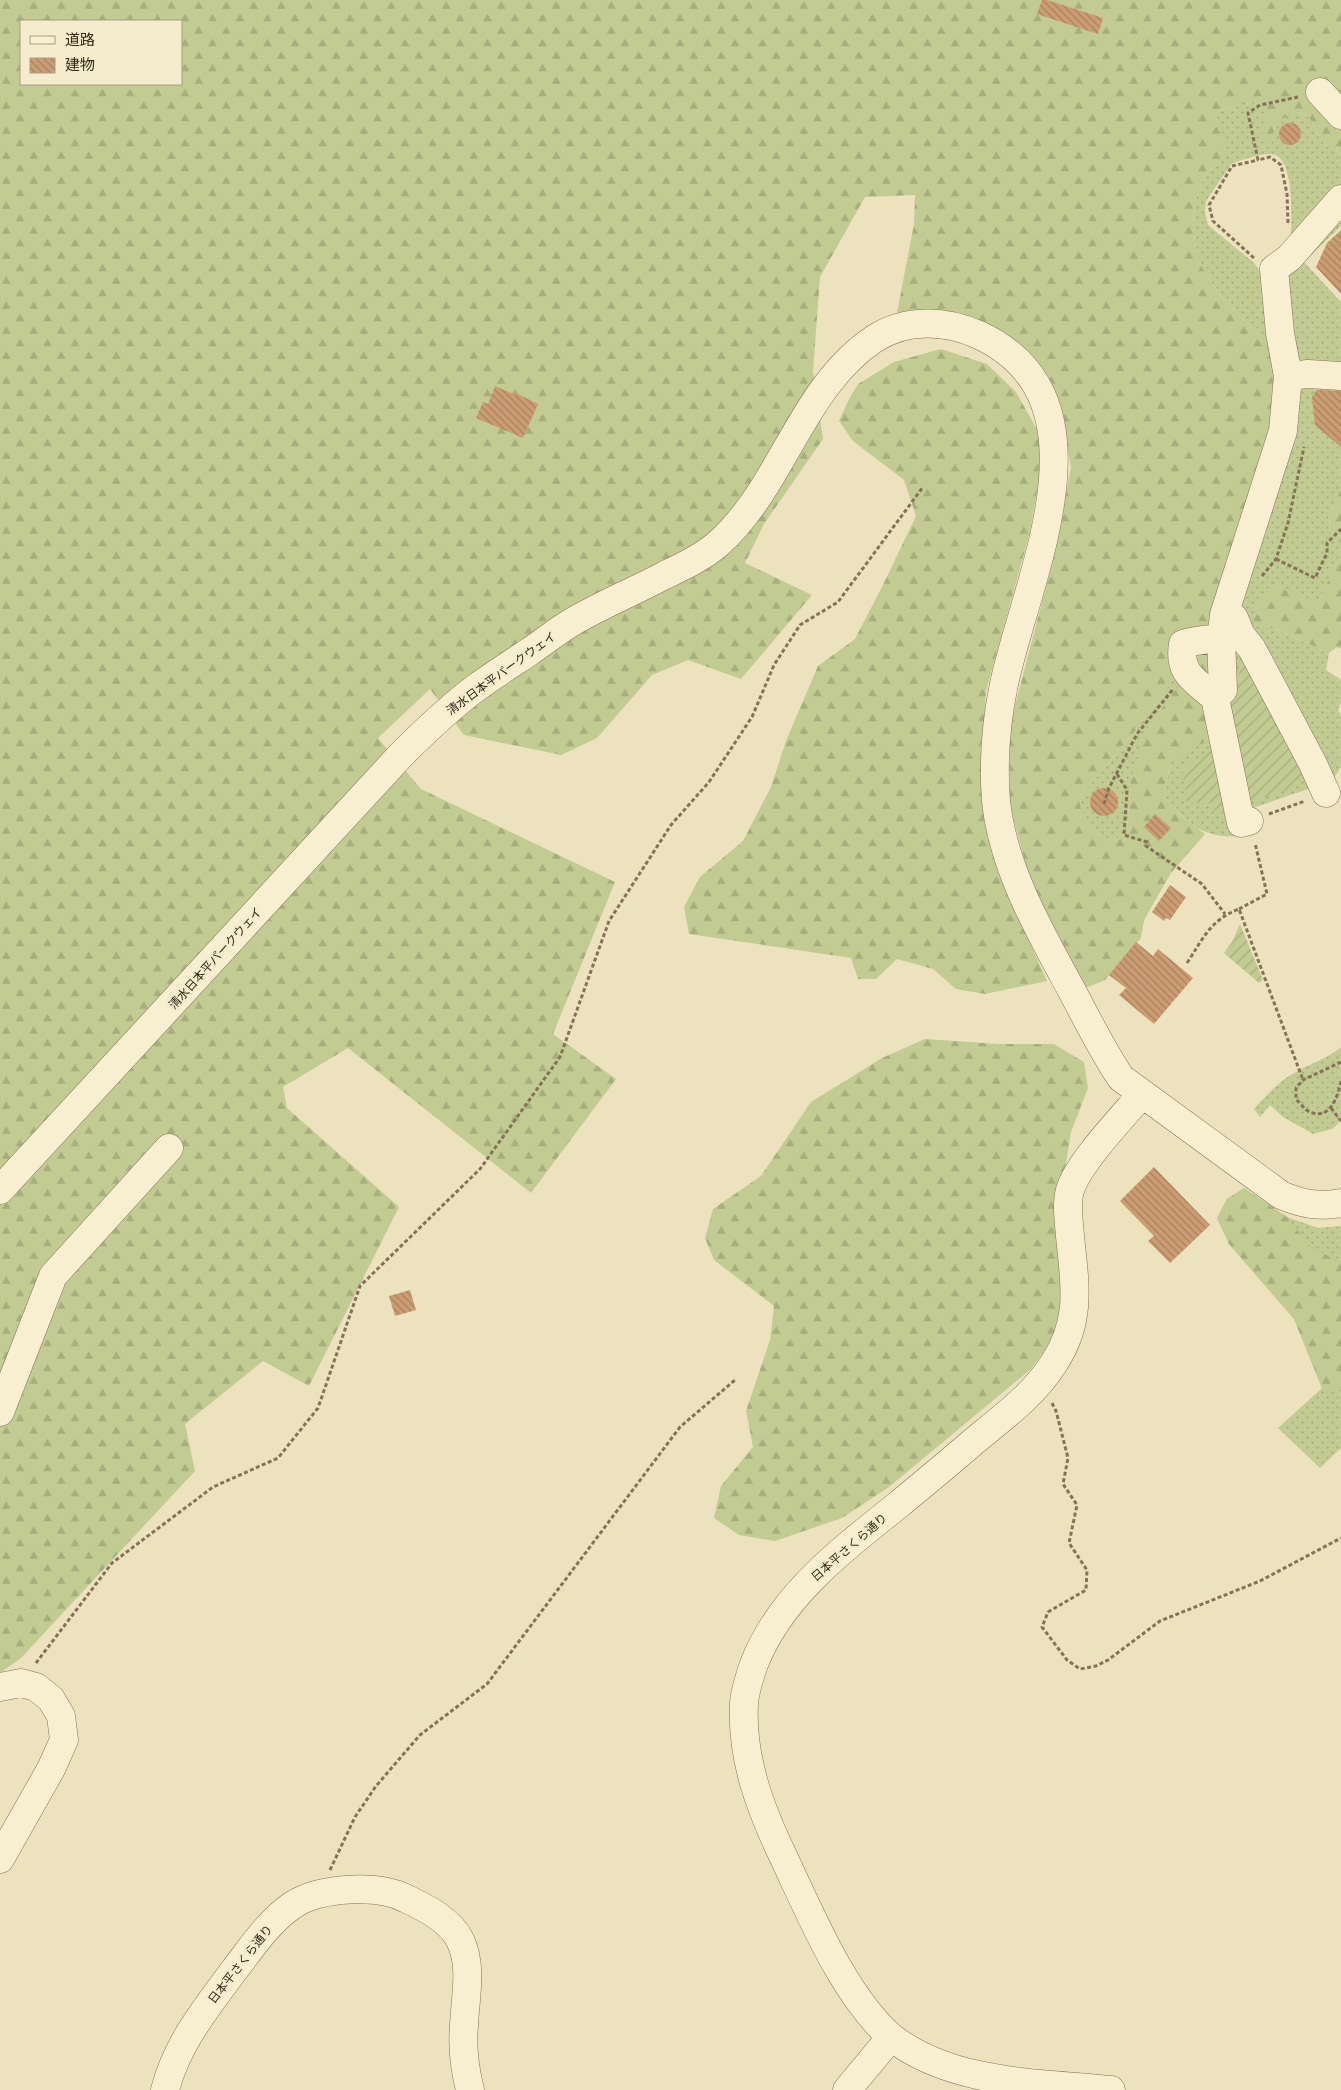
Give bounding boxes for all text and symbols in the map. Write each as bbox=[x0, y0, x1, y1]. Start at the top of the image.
legend bbox=[20, 20, 182, 85]
text: 道路 bbox=[65, 30, 95, 49]
text: 建物 bbox=[65, 55, 95, 74]
street label: 清水日本平パークウェイ bbox=[443, 628, 559, 718]
street label: 清水日本平パークウェイ bbox=[165, 904, 265, 1012]
street label: 日本平さくら通り bbox=[808, 1510, 890, 1584]
street label: 日本平さくら通り bbox=[205, 1922, 275, 2006]

